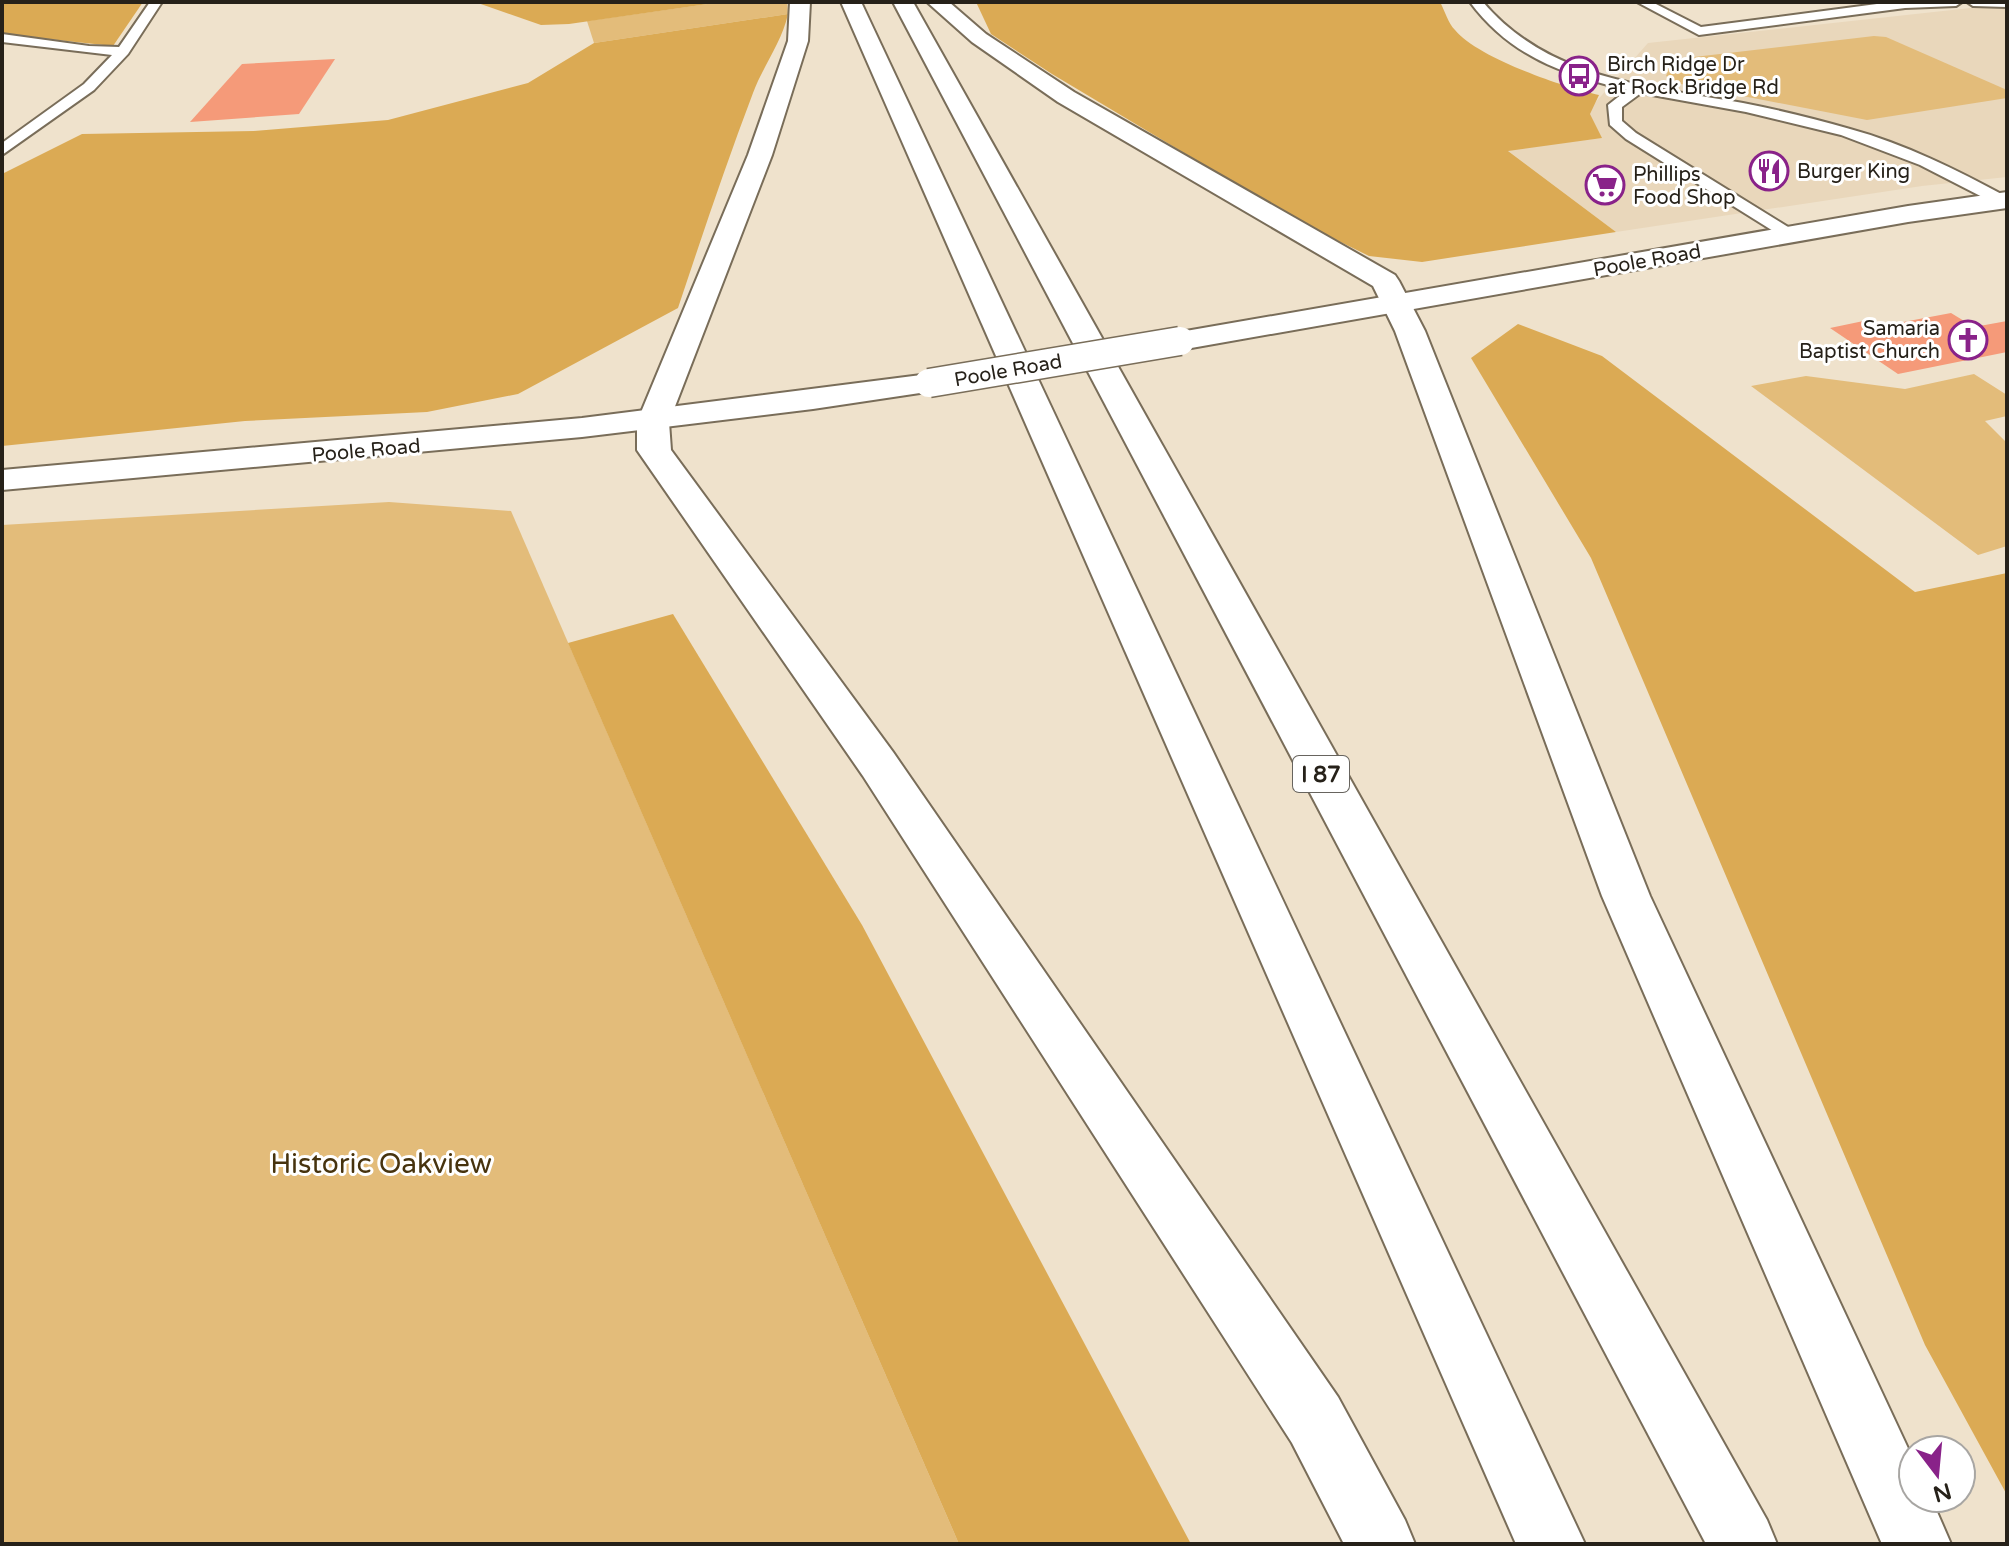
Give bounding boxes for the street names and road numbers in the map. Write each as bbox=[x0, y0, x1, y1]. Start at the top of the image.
street label: Poole Road bbox=[1591, 240, 1703, 282]
street label: Poole Road bbox=[952, 350, 1064, 392]
street label: Poole Road bbox=[311, 434, 422, 468]
road number: I 87 bbox=[1293, 756, 1349, 792]

